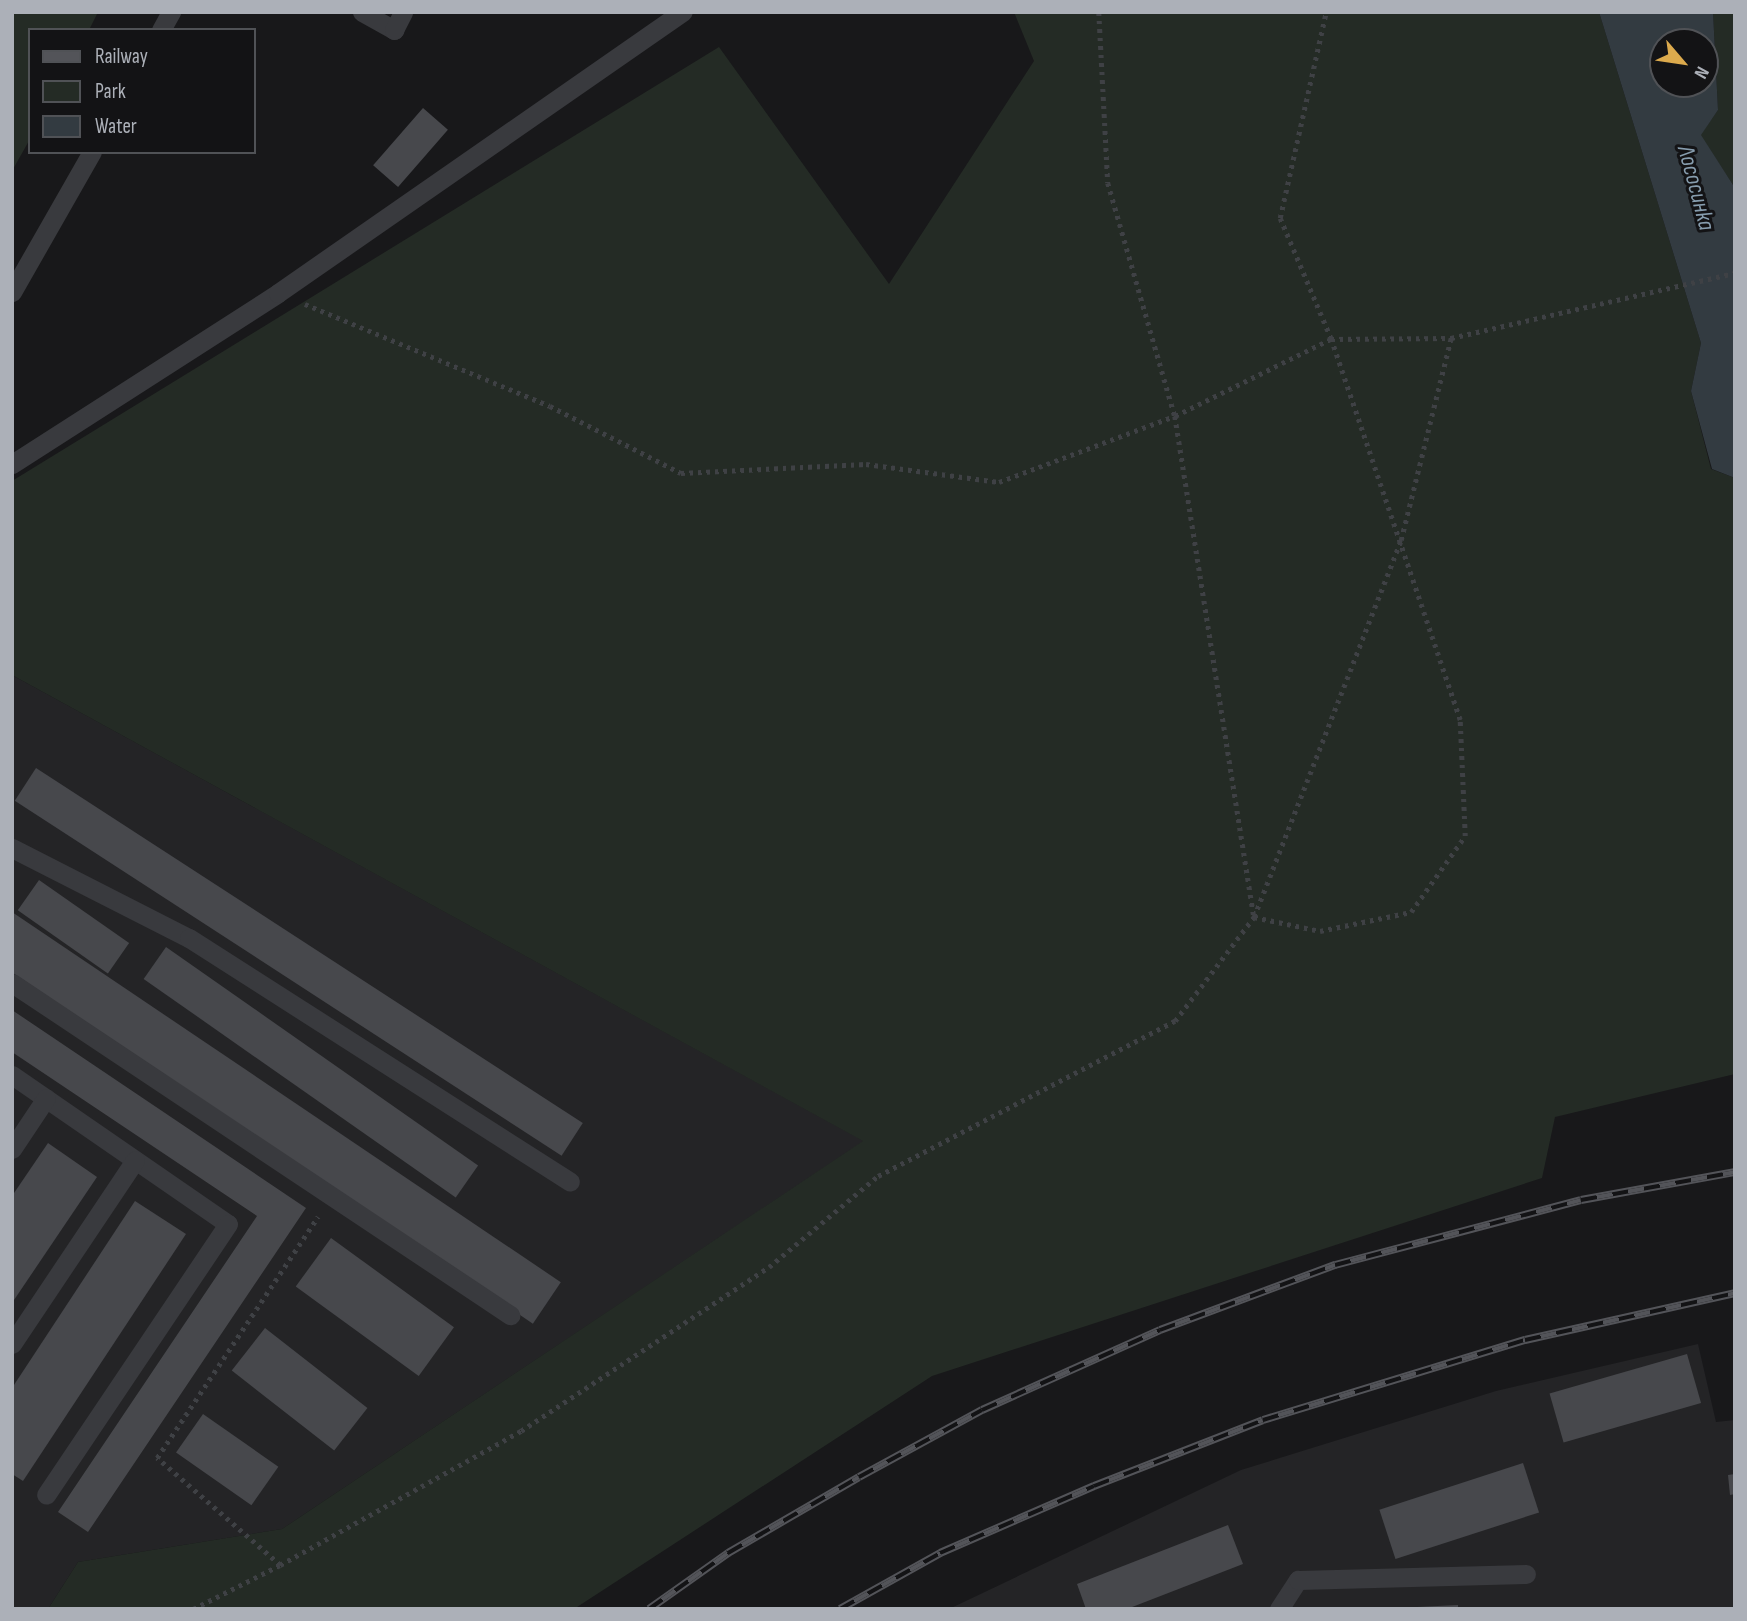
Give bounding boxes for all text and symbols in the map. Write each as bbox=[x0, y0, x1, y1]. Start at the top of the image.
legend bbox=[28, 28, 256, 154]
north arrow bbox=[1649, 28, 1719, 98]
text: Railway bbox=[95, 44, 148, 69]
text: N bbox=[1689, 62, 1714, 82]
text: Park bbox=[95, 79, 126, 104]
text: Water bbox=[95, 114, 137, 139]
water label: Лососинка bbox=[1671, 143, 1721, 233]

